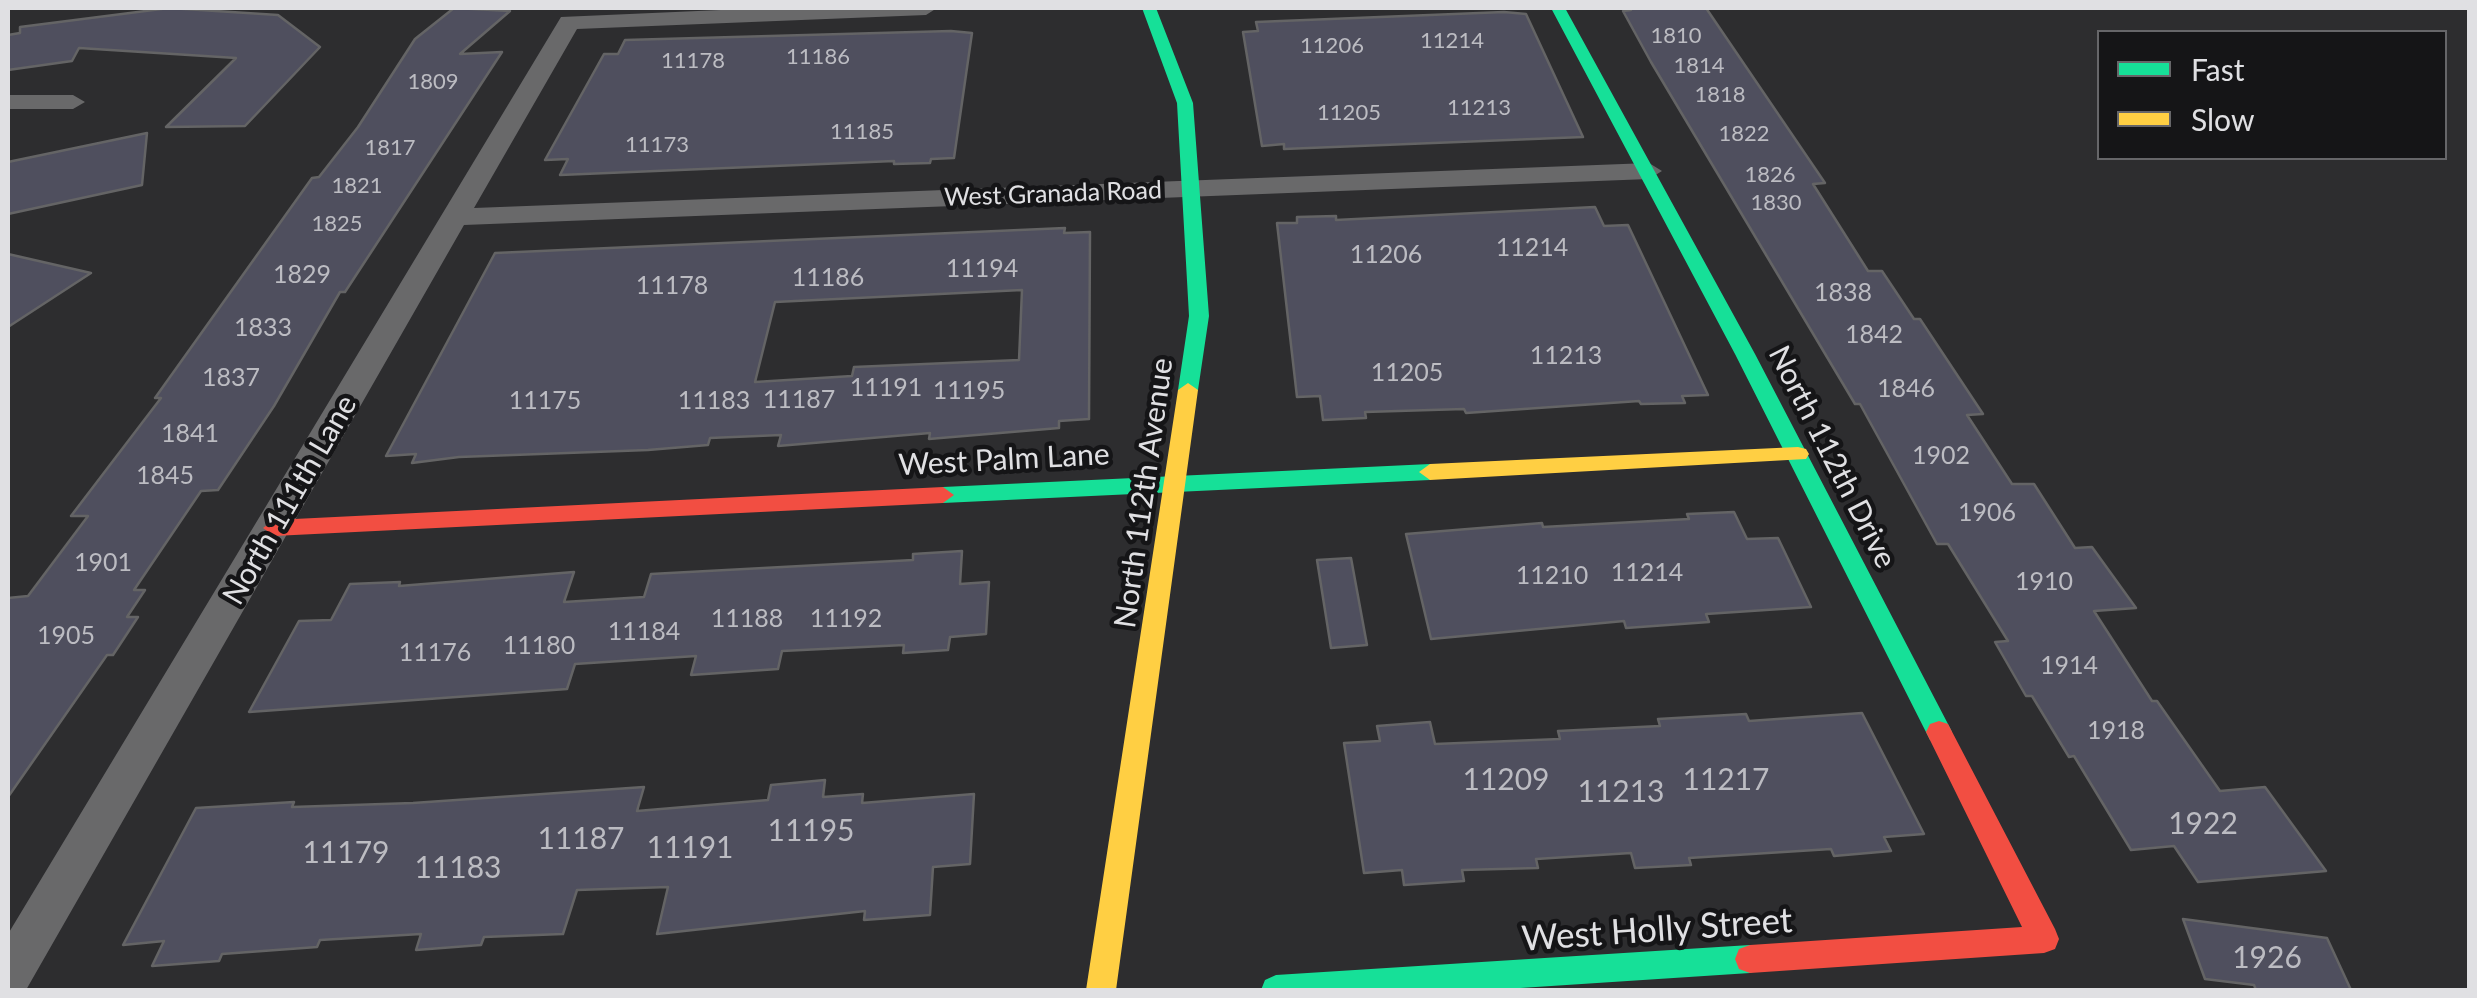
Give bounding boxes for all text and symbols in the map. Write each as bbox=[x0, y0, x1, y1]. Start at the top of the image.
house number: 1810 bbox=[1650, 23, 1702, 49]
house number: 11214 bbox=[1420, 28, 1484, 54]
legend bbox=[2097, 30, 2447, 160]
house number: 11206 bbox=[1300, 33, 1364, 59]
house number: 11186 bbox=[786, 44, 850, 70]
house number: 11178 bbox=[661, 48, 725, 74]
text: Fast bbox=[2191, 51, 2245, 87]
house number: 1814 bbox=[1673, 53, 1725, 79]
house number: 1809 bbox=[407, 69, 459, 95]
house number: 1818 bbox=[1694, 82, 1746, 108]
house number: 11213 bbox=[1447, 95, 1511, 121]
house number: 11205 bbox=[1317, 100, 1381, 126]
text: Slow bbox=[2191, 101, 2254, 137]
house number: 11185 bbox=[830, 119, 894, 145]
house number: 1822 bbox=[1718, 121, 1770, 147]
house number: 11173 bbox=[625, 132, 689, 158]
house number: 1817 bbox=[364, 135, 416, 161]
house number: 1826 bbox=[1744, 162, 1796, 188]
house number: 1821 bbox=[331, 173, 383, 199]
street label: West Granada Road bbox=[944, 175, 1162, 213]
house number: 1830 bbox=[1750, 190, 1802, 216]
house number: 1825 bbox=[311, 211, 363, 237]
house number: 11214 bbox=[1496, 233, 1568, 263]
house number: 11206 bbox=[1350, 240, 1422, 270]
house number: 11194 bbox=[946, 254, 1018, 284]
house number: 1829 bbox=[273, 260, 331, 290]
house number: 11186 bbox=[792, 263, 864, 293]
house number: 11178 bbox=[636, 271, 708, 301]
house number: 1838 bbox=[1814, 278, 1872, 308]
house number: 1833 bbox=[234, 313, 292, 343]
house number: 1842 bbox=[1845, 320, 1903, 350]
street label: North 112th Drive bbox=[1760, 340, 1904, 574]
house number: 11213 bbox=[1530, 341, 1602, 371]
street label: North 112th Avenue bbox=[1107, 356, 1181, 630]
house number: 11205 bbox=[1371, 358, 1443, 388]
house number: 1837 bbox=[202, 363, 260, 393]
house number: 11191 bbox=[850, 373, 922, 403]
house number: 1846 bbox=[1877, 374, 1935, 404]
house number: 11195 bbox=[933, 376, 1005, 406]
house number: 11187 bbox=[763, 385, 835, 415]
house number: 11175 bbox=[509, 386, 581, 416]
house number: 11183 bbox=[678, 386, 750, 416]
street label: North 111th Lane bbox=[215, 389, 365, 611]
house number: 1841 bbox=[161, 419, 219, 449]
street label: West Palm Lane bbox=[897, 436, 1111, 484]
house number: 1902 bbox=[1912, 441, 1970, 471]
house number: 1845 bbox=[136, 461, 194, 491]
house number: 1906 bbox=[1958, 498, 2016, 528]
house number: 1901 bbox=[74, 548, 132, 578]
house number: 11214 bbox=[1611, 558, 1683, 588]
house number: 11210 bbox=[1516, 561, 1588, 591]
house number: 1910 bbox=[2015, 567, 2073, 597]
house number: 11188 bbox=[711, 604, 783, 634]
house number: 11192 bbox=[810, 604, 882, 634]
house number: 11184 bbox=[608, 617, 680, 647]
house number: 1905 bbox=[37, 621, 95, 651]
house number: 11180 bbox=[503, 631, 575, 661]
house number: 11176 bbox=[399, 638, 471, 668]
house number: 1914 bbox=[2040, 651, 2098, 681]
house number: 1918 bbox=[2087, 716, 2145, 746]
house number: 11209 bbox=[1463, 762, 1549, 798]
house number: 11217 bbox=[1683, 762, 1769, 798]
house number: 11213 bbox=[1578, 774, 1664, 810]
house number: 1922 bbox=[2168, 806, 2238, 842]
house number: 11195 bbox=[768, 813, 854, 849]
house number: 11187 bbox=[538, 821, 624, 857]
house number: 11191 bbox=[647, 830, 733, 866]
house number: 11179 bbox=[303, 835, 389, 871]
house number: 11183 bbox=[415, 850, 501, 886]
street label: West Holly Street bbox=[1520, 900, 1794, 960]
house number: 1926 bbox=[2232, 940, 2302, 976]

